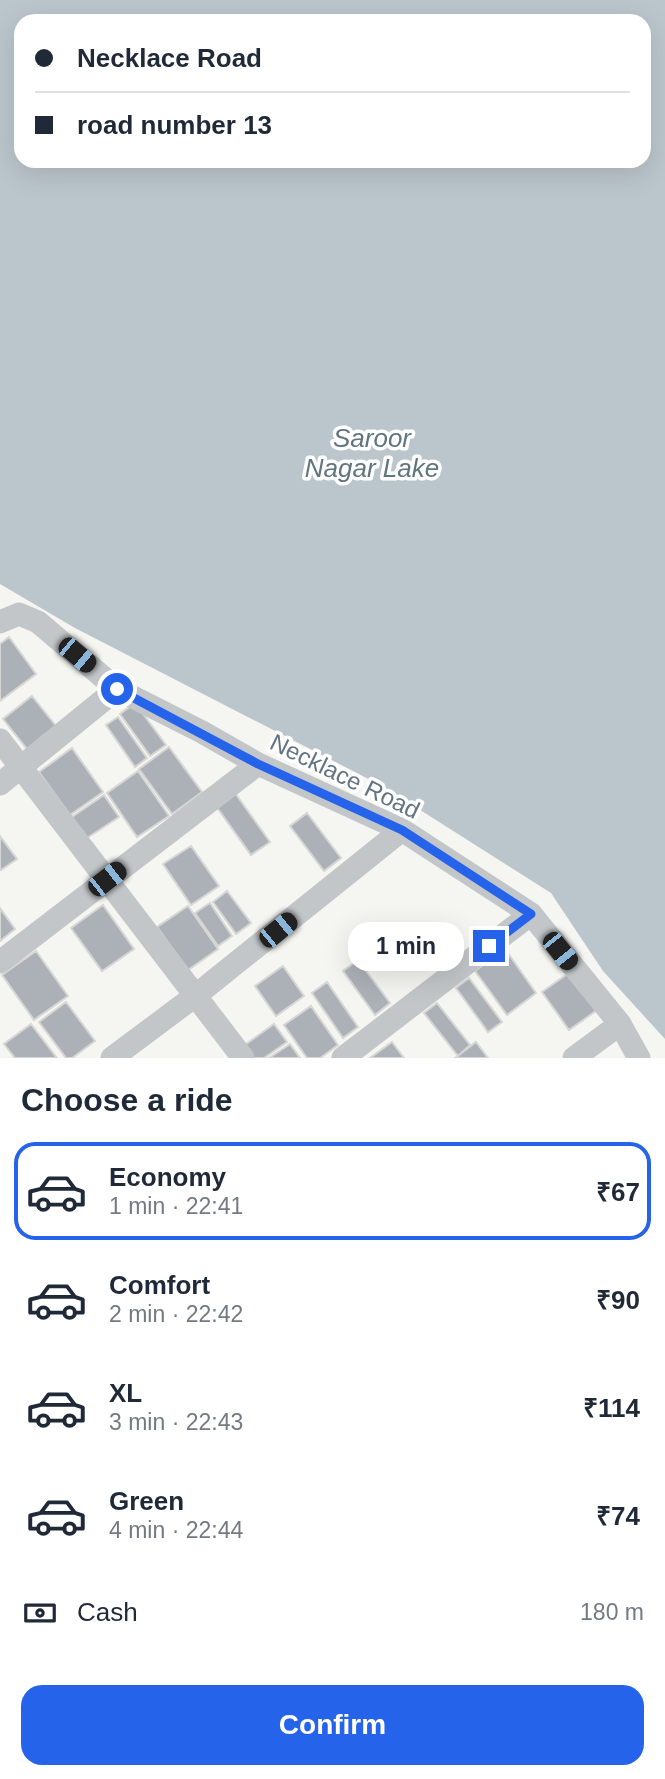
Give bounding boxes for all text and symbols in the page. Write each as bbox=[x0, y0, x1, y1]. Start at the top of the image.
text: Necklace Road bbox=[77, 43, 262, 73]
text: road number 13 bbox=[77, 110, 272, 140]
water label: Saroor Nagar Lake bbox=[305, 423, 439, 483]
car bbox=[55, 633, 100, 677]
route start bbox=[101, 673, 133, 705]
street label: Necklace Road bbox=[266, 728, 424, 824]
car bbox=[84, 858, 131, 900]
car bbox=[256, 909, 301, 951]
callout: 1 min bbox=[349, 922, 464, 970]
car bbox=[539, 928, 582, 974]
route end bbox=[473, 930, 505, 962]
text: 1 min bbox=[376, 933, 436, 959]
text: Choose a ride bbox=[21, 1082, 233, 1118]
icon: car bbox=[25, 1160, 88, 1223]
text: Economy bbox=[109, 1162, 226, 1192]
text: ₹67 bbox=[596, 1177, 640, 1207]
text: 1 min · 22:41 bbox=[109, 1193, 243, 1219]
icon: car bbox=[25, 1268, 88, 1331]
text: Comfort bbox=[109, 1270, 210, 1300]
text: ₹90 bbox=[596, 1285, 640, 1315]
text: 2 min · 22:42 bbox=[109, 1301, 243, 1327]
icon: car bbox=[25, 1376, 88, 1439]
text: XL bbox=[109, 1378, 142, 1408]
text: ₹114 bbox=[583, 1393, 640, 1423]
text: 3 min · 22:43 bbox=[109, 1409, 243, 1435]
icon: car bbox=[25, 1484, 88, 1547]
text: Green bbox=[109, 1486, 184, 1516]
text: ₹74 bbox=[596, 1501, 640, 1531]
text: 4 min · 22:44 bbox=[109, 1517, 243, 1543]
icon: cash bbox=[21, 1594, 59, 1632]
text: Cash bbox=[77, 1597, 138, 1627]
text: 180 m bbox=[580, 1599, 644, 1625]
button: Confirm bbox=[21, 1685, 644, 1765]

